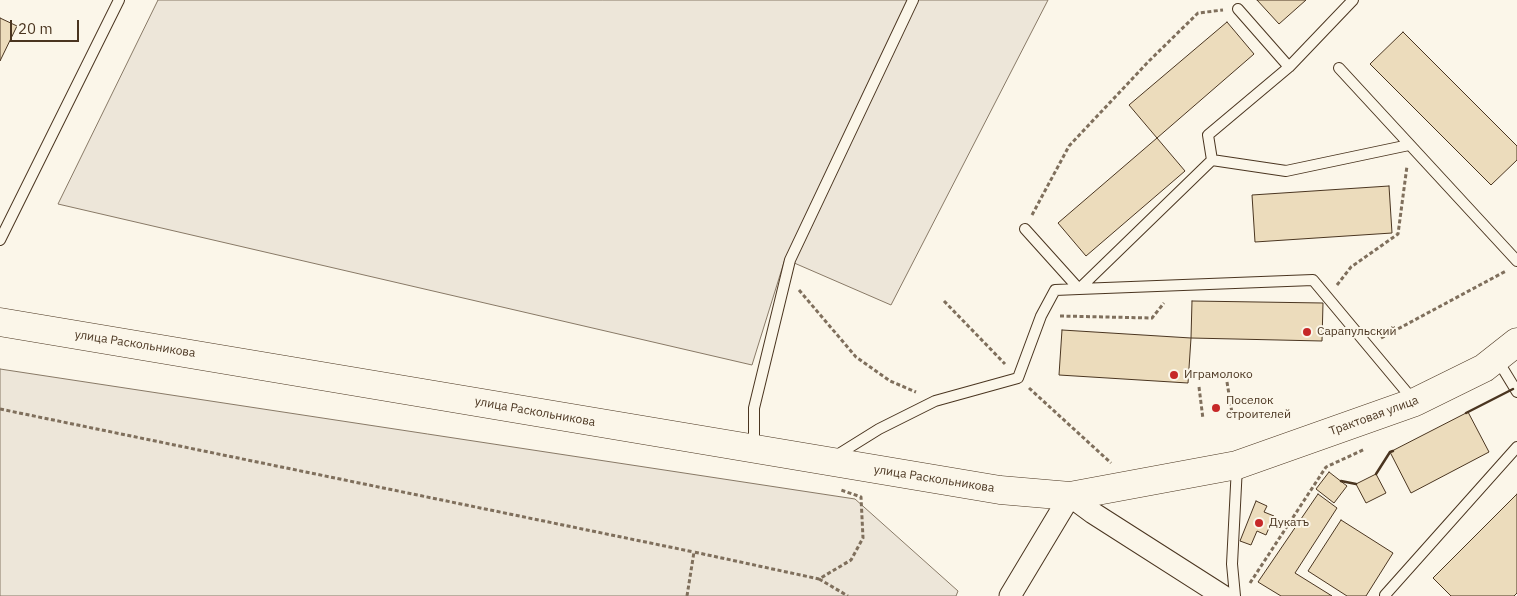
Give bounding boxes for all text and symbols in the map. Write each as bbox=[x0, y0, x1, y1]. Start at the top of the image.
scale bar bbox=[12, 10, 81, 42]
text: 20 m bbox=[18, 19, 53, 38]
place label: Сарапульский bbox=[1317, 325, 1397, 339]
marker: Сарапульский bbox=[1301, 326, 1313, 338]
street label: улица Раскольникова bbox=[74, 327, 196, 361]
place label: Играмолоко bbox=[1184, 368, 1253, 382]
marker: Играмолоко bbox=[1168, 369, 1180, 381]
street label: Трактовая улица bbox=[1327, 393, 1421, 439]
street label: улица Раскольникова bbox=[474, 394, 596, 430]
place label: Поселок строителей bbox=[1226, 394, 1291, 422]
marker: Поселок строителей bbox=[1210, 402, 1222, 414]
street label: улица Раскольникова bbox=[873, 462, 995, 496]
place label: Дукатъ bbox=[1269, 516, 1309, 530]
marker: Дукатъ bbox=[1253, 517, 1265, 529]

